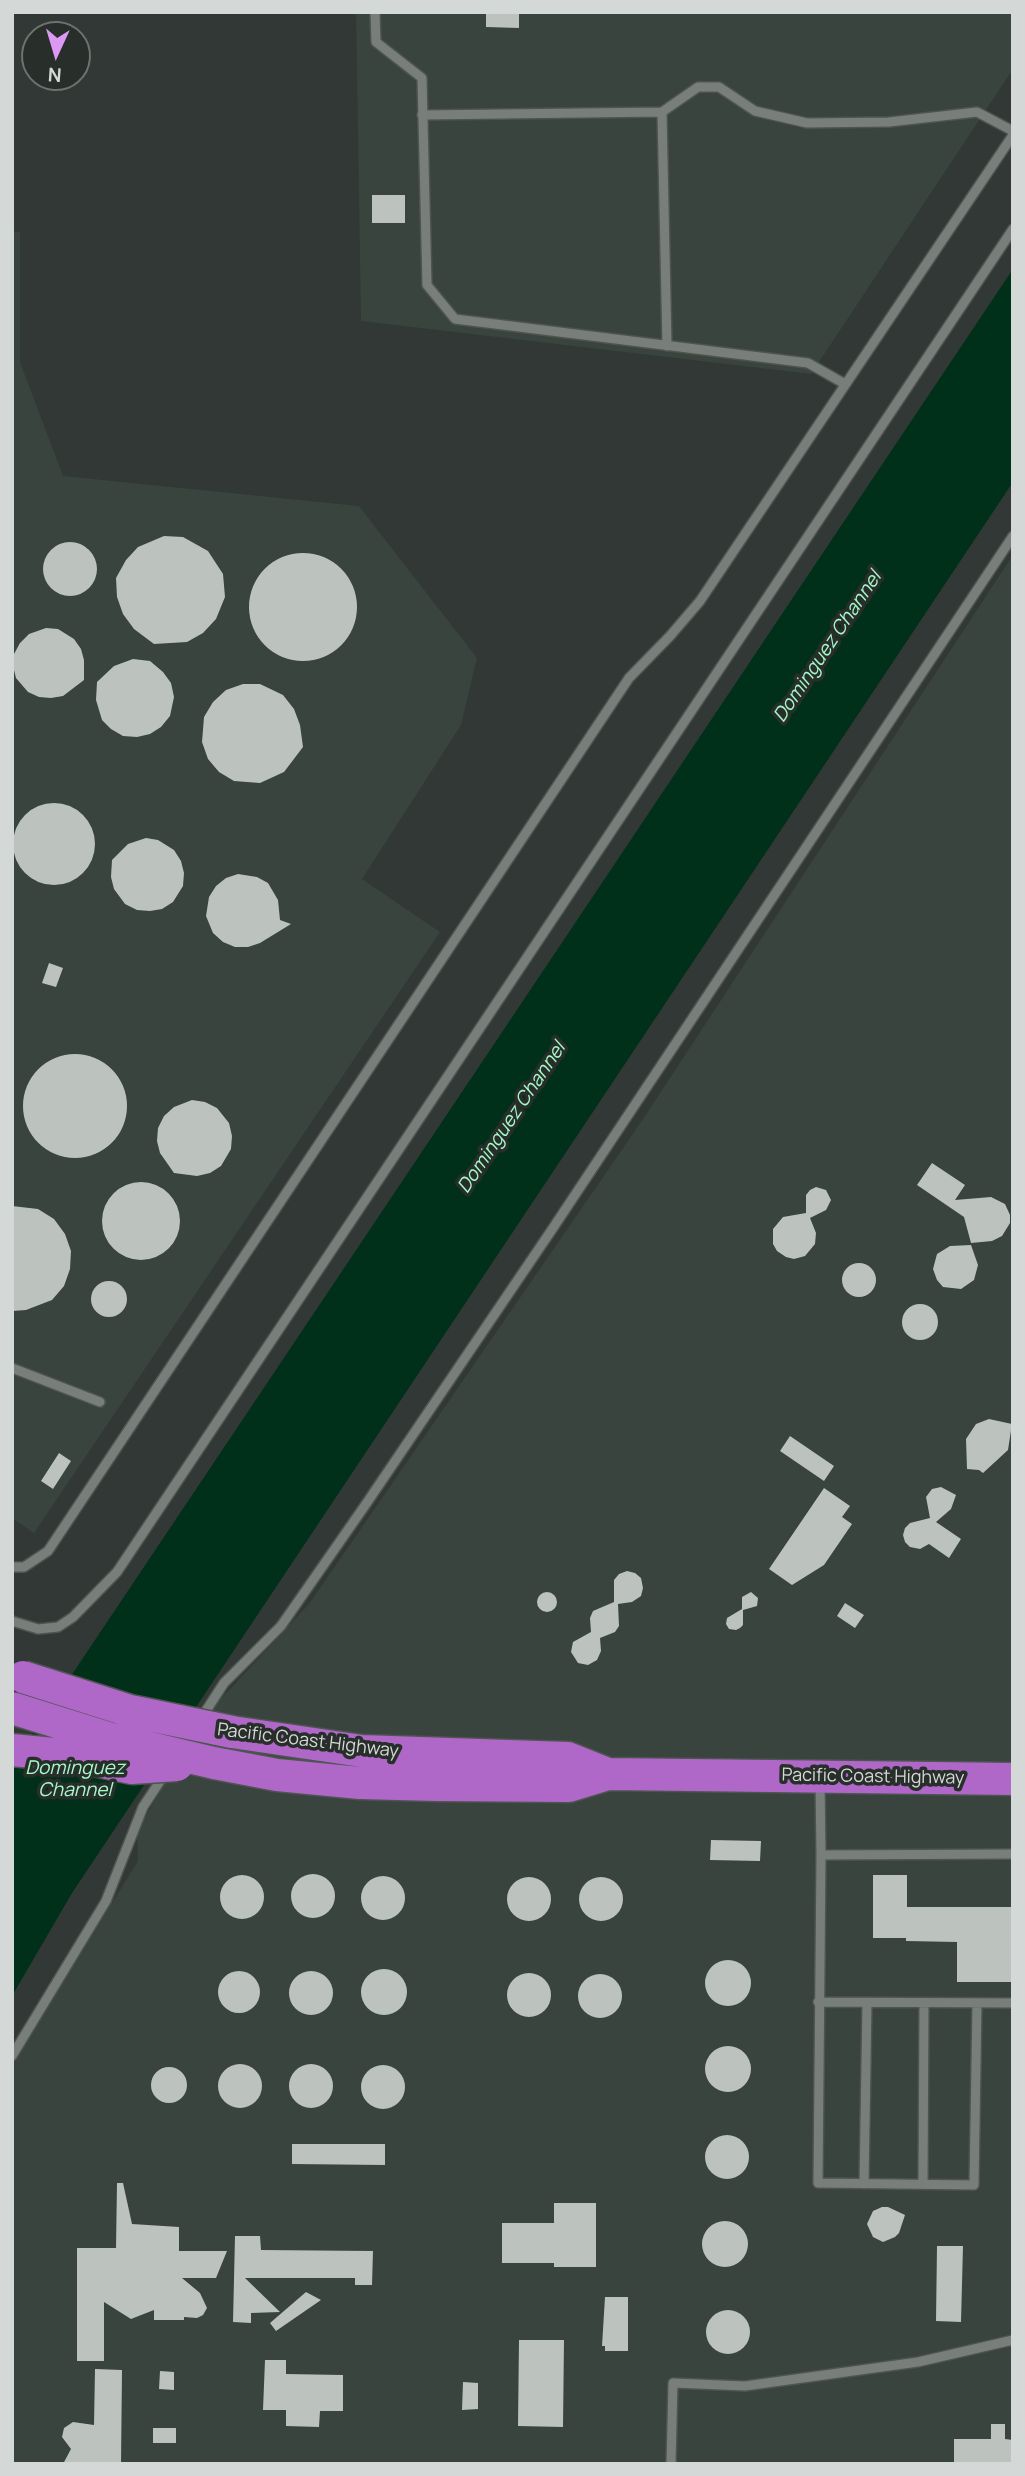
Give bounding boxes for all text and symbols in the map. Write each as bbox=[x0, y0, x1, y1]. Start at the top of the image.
north arrow bbox=[21, 21, 91, 91]
text: N bbox=[47, 62, 62, 88]
water label: Dominguez Channel bbox=[769, 567, 887, 727]
water label: Dominguez Channel bbox=[453, 1038, 571, 1198]
street label: Pacific Coast Highway bbox=[216, 1719, 400, 1763]
water label: Dominguez Channel bbox=[25, 1758, 125, 1802]
street label: Pacific Coast Highway bbox=[782, 1765, 964, 1789]

